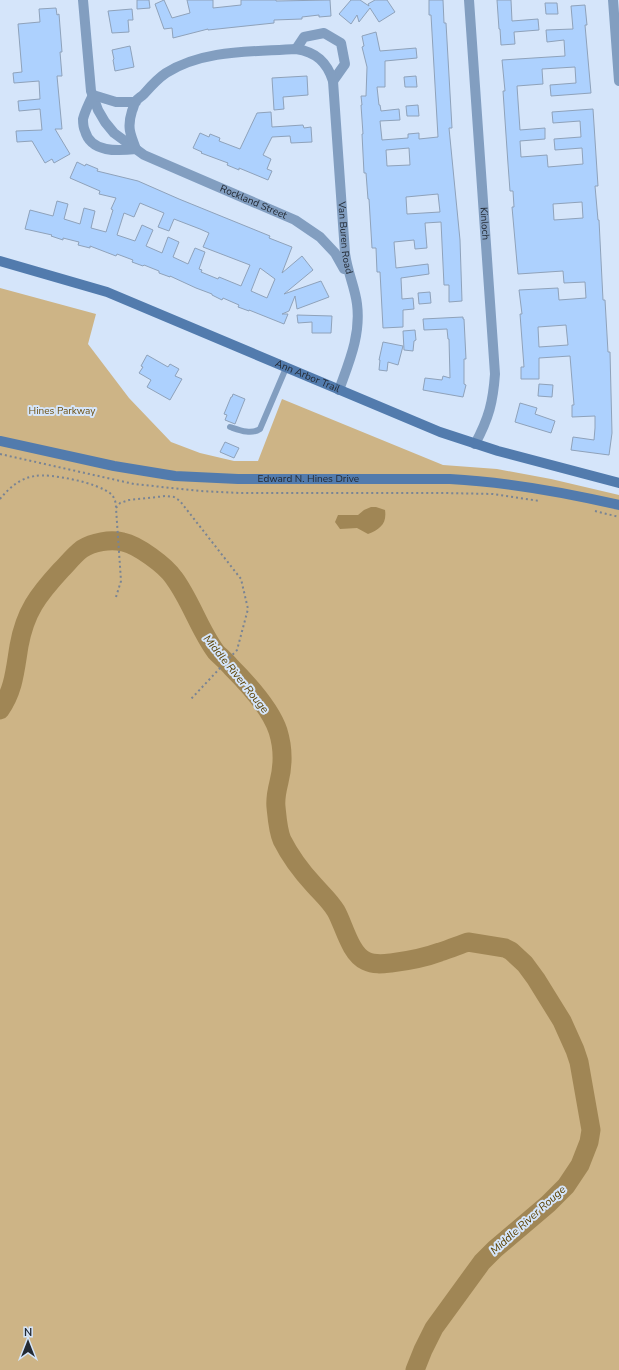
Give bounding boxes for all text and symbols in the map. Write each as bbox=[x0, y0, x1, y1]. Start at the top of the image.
street label: Rockland Street bbox=[218, 182, 289, 223]
street label: Van Buren Road bbox=[334, 200, 356, 276]
street label: Kinloch bbox=[476, 206, 493, 240]
street label: Ann Arbor Trail bbox=[273, 356, 342, 396]
park label: Hines Parkway bbox=[29, 404, 96, 418]
street label: Edward N. Hines Drive bbox=[258, 472, 359, 486]
water label: Middle River Rouge bbox=[200, 632, 272, 716]
water label: Middle River Rouge bbox=[487, 1182, 569, 1258]
north arrow bbox=[8, 1322, 48, 1362]
text: N bbox=[24, 1325, 32, 1340]

